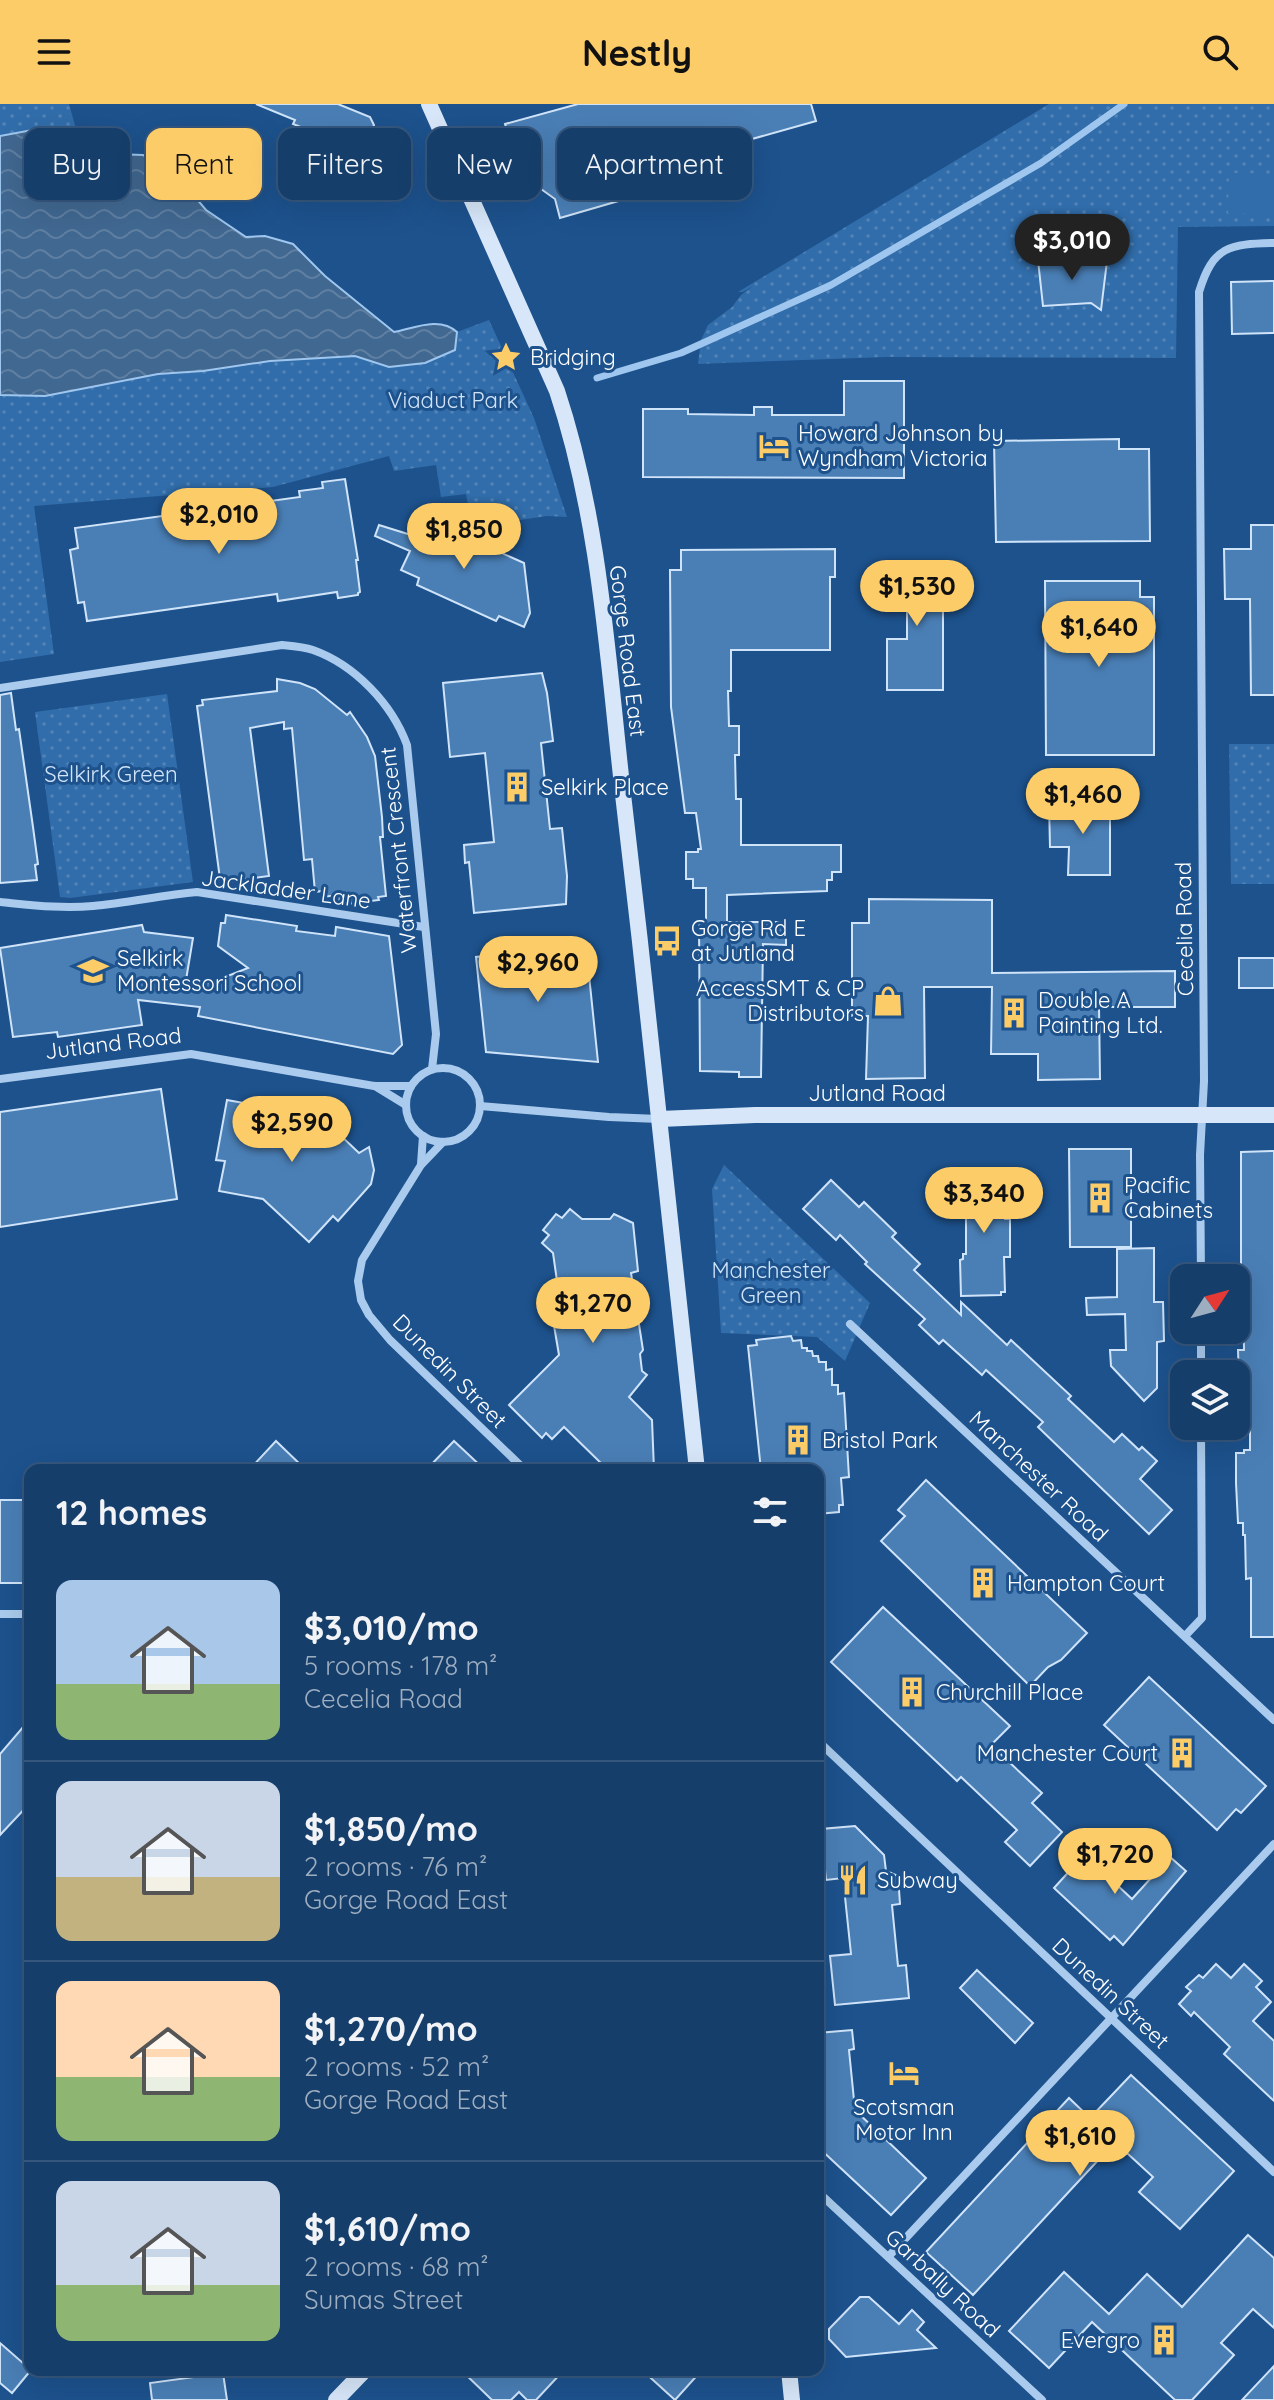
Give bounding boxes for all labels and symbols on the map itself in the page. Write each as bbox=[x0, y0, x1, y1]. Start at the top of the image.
pin: $3,010 bbox=[1007, 214, 1137, 282]
place icon: Bridging bbox=[489, 340, 523, 374]
place label: Bridging bbox=[530, 343, 616, 371]
park label: Viaduct Park bbox=[388, 386, 518, 414]
place label: Howard Johnson by Wyndham Victoria bbox=[798, 419, 1004, 472]
hotel icon: Howard Johnson by Wyndham Victoria bbox=[757, 429, 791, 463]
pin: $2,010 bbox=[154, 488, 284, 556]
pin: $1,850 bbox=[399, 503, 529, 571]
pin: $1,530 bbox=[852, 560, 982, 628]
street label: Gorge Road East bbox=[604, 564, 652, 738]
pin: $1,640 bbox=[1034, 601, 1164, 669]
street label: Waterfront Crescent bbox=[373, 746, 423, 954]
park label: Selkirk Green bbox=[44, 760, 178, 788]
pin: $1,460 bbox=[1018, 768, 1148, 836]
building icon: Selkirk Place bbox=[500, 770, 534, 804]
place label: Selkirk Place bbox=[541, 773, 669, 801]
street label: Cecelia Road bbox=[1169, 862, 1199, 996]
street label: Jackladder Lane bbox=[199, 863, 373, 915]
place label: Gorge Rd E at Jutland bbox=[691, 914, 806, 967]
bus stop icon: Gorge Rd E at Jutland bbox=[650, 924, 684, 958]
pin: $2,960 bbox=[473, 936, 603, 1004]
place label: Selkirk Montessori School bbox=[117, 944, 302, 997]
school or university icon: Selkirk Montessori School bbox=[76, 954, 110, 988]
place label: AccessSMT & CP Distributors bbox=[696, 974, 864, 1027]
shop icon: AccessSMT & CP Distributors bbox=[871, 984, 905, 1018]
place label: Double A Painting Ltd. bbox=[1038, 986, 1163, 1039]
building icon: Double A Painting Ltd. bbox=[997, 996, 1031, 1030]
street label: Jutland Road bbox=[43, 1021, 183, 1065]
street label: Jutland Road bbox=[808, 1079, 946, 1107]
pin: $2,590 bbox=[227, 1096, 357, 1164]
pin: $3,340 bbox=[919, 1167, 1049, 1235]
place label: Pacific Cabinets bbox=[1124, 1171, 1213, 1224]
building icon: Pacific Cabinets bbox=[1083, 1181, 1117, 1215]
park label: Manchester Green bbox=[711, 1256, 831, 1309]
north arrow bbox=[1170, 1264, 1250, 1344]
pin: $1,270 bbox=[528, 1277, 658, 1345]
street label: Dunedin Street bbox=[387, 1308, 513, 1434]
street label: Manchester Road bbox=[964, 1404, 1114, 1548]
building icon: Bristol Park bbox=[781, 1423, 815, 1457]
place label: Bristol Park bbox=[822, 1426, 938, 1454]
building icon: Hampton Court bbox=[966, 1566, 1000, 1600]
place label: Hampton Court bbox=[1007, 1569, 1165, 1597]
building icon: Churchill Place bbox=[895, 1675, 929, 1709]
place label: Churchill Place bbox=[936, 1678, 1083, 1706]
building icon: Manchester Court bbox=[1165, 1736, 1199, 1770]
place label: Manchester Court bbox=[977, 1739, 1158, 1767]
pin: $1,720 bbox=[1050, 1828, 1180, 1896]
restaurant icon: Subway bbox=[836, 1863, 870, 1897]
place label: Subway bbox=[877, 1866, 958, 1894]
street label: Dunedin Street bbox=[1046, 1931, 1176, 2055]
hotel icon: Scotsman Motor Inn bbox=[887, 2056, 921, 2090]
place label: Scotsman Motor Inn bbox=[853, 2093, 955, 2146]
pin: $1,610 bbox=[1015, 2110, 1145, 2178]
street label: Garbally Road bbox=[880, 2223, 1006, 2343]
building icon: Evergro bbox=[1147, 2323, 1181, 2357]
place label: Evergro bbox=[1061, 2326, 1140, 2354]

